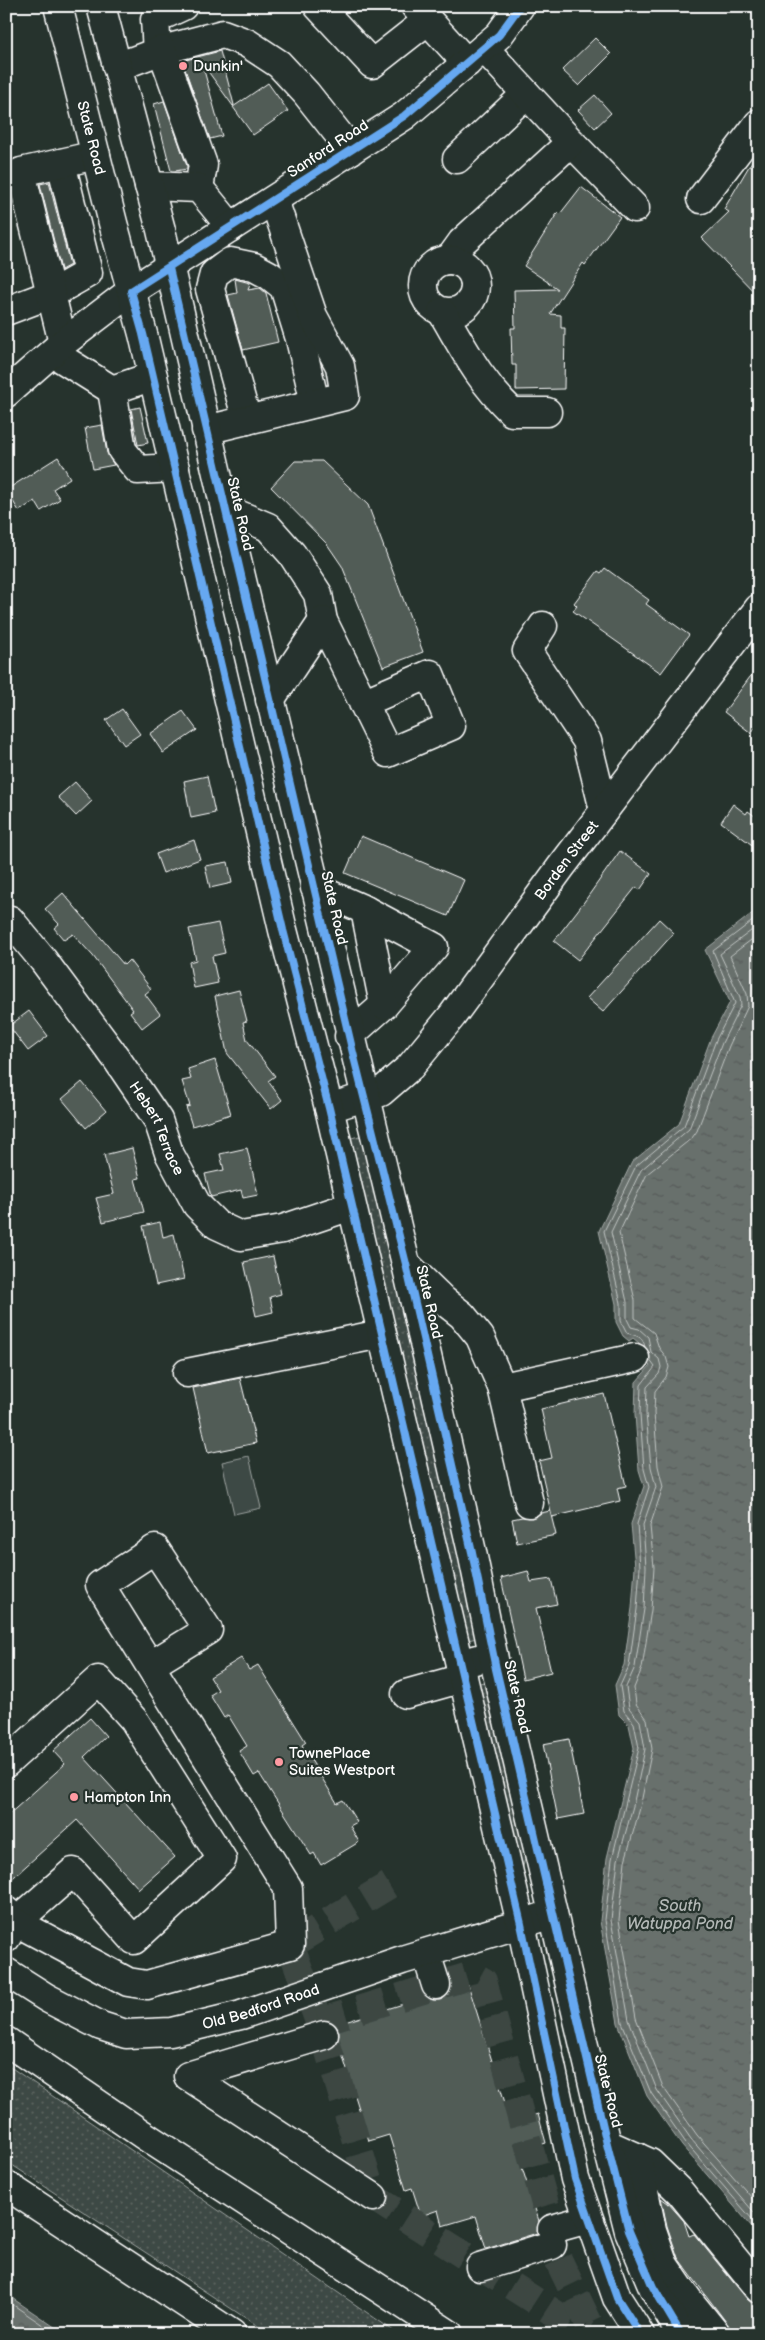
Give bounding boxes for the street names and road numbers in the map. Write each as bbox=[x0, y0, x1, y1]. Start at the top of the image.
street label: State Road bbox=[73, 99, 110, 177]
street label: Sanford Road bbox=[284, 116, 372, 182]
street label: State Road bbox=[222, 475, 258, 553]
street label: Borden Street bbox=[530, 816, 603, 904]
street label: State Road bbox=[316, 869, 352, 947]
street label: Hebert Terrace bbox=[125, 1078, 189, 1179]
street label: State Road bbox=[411, 1263, 447, 1341]
street label: State Road bbox=[499, 1658, 535, 1736]
street label: Old Bedford Road bbox=[200, 1979, 322, 2034]
street label: State Road bbox=[590, 2052, 626, 2130]

